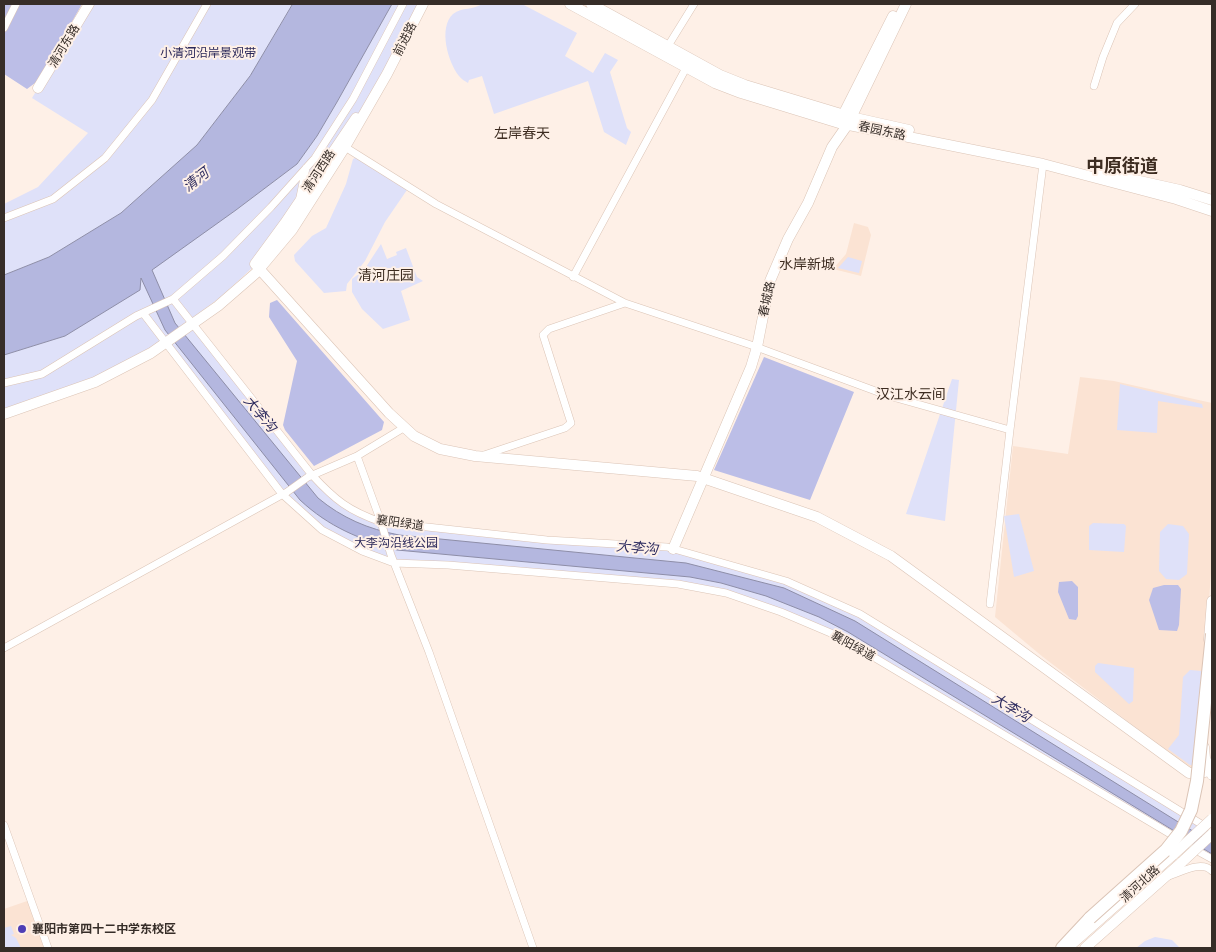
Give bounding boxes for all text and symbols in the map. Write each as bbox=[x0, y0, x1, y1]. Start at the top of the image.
street label: 前进路 bbox=[390, 20, 420, 58]
street label: 清河东路 bbox=[45, 22, 83, 70]
park label: 小清河沿岸景观带 bbox=[160, 46, 256, 60]
street label: 春园东路 bbox=[857, 119, 907, 143]
district label: 左岸春天 bbox=[494, 126, 550, 142]
street label: 清河西路 bbox=[300, 147, 338, 195]
district label: 中原街道 bbox=[1086, 155, 1158, 177]
water label: 清河 bbox=[180, 165, 212, 195]
district label: 水岸新城 bbox=[779, 257, 835, 273]
district label: 清河庄园 bbox=[358, 268, 414, 284]
street label: 春城路 bbox=[756, 280, 778, 318]
district label: 汉江水云间 bbox=[876, 387, 946, 403]
water label: 大李沟 bbox=[240, 393, 280, 435]
street label: 襄阳绿道 bbox=[375, 513, 425, 533]
park label: 大李沟沿线公园 bbox=[354, 536, 438, 550]
water label: 大李沟 bbox=[615, 538, 659, 558]
street label: 襄阳绿道 bbox=[829, 628, 877, 664]
water label: 大李沟 bbox=[989, 690, 1033, 726]
street label: 清河北路 bbox=[1117, 863, 1163, 905]
place label: 襄阳市第四十二中学东校区 bbox=[32, 922, 176, 936]
marker: 襄阳市第四十二中学东校区 bbox=[16, 923, 28, 935]

